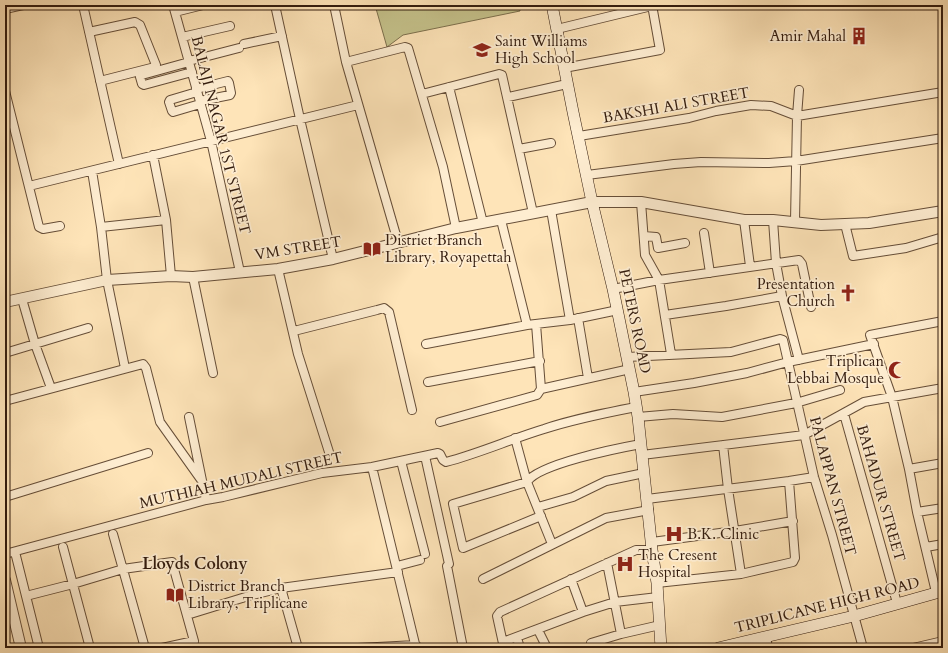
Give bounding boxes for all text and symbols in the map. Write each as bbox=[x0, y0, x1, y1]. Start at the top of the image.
place label: Amir Mahal bbox=[770, 26, 846, 46]
building icon: Amir Mahal bbox=[849, 26, 869, 46]
place label: Saint Williams High School bbox=[495, 31, 587, 68]
street label: BALAJI NAGAR 1ST STREET bbox=[187, 34, 255, 236]
school or university icon: Saint Williams High School bbox=[472, 40, 492, 60]
street label: BAKSHI ALI STREET bbox=[601, 82, 751, 128]
place label: District Branch Library, Royapettah bbox=[385, 230, 512, 267]
street label: VM STREET bbox=[253, 231, 343, 265]
library icon: District Branch Library, Royapettah bbox=[362, 239, 382, 259]
street label: PETERS ROAD bbox=[614, 267, 656, 375]
place label: Presentation Church bbox=[757, 274, 836, 311]
church icon: Presentation Church bbox=[838, 283, 858, 303]
place label: Triplican Lebbai Mosque bbox=[787, 351, 884, 388]
mosque icon: Triplican Lebbai Mosque bbox=[887, 360, 907, 380]
street label: PALAPPAN STREET bbox=[805, 414, 861, 558]
street label: BAHADUR STREET bbox=[852, 422, 910, 564]
street label: MUTHIAH MUDALI STREET bbox=[137, 447, 345, 513]
hospital icon: B.K. Clinic bbox=[664, 524, 684, 544]
place label: B.K. Clinic bbox=[687, 524, 759, 544]
place label: The Cresent Hospital bbox=[638, 545, 717, 582]
district label: Lloyds Colony bbox=[142, 553, 248, 575]
hospital icon: The Cresent Hospital bbox=[615, 554, 635, 574]
street label: TRIPLICANE HIGH ROAD bbox=[732, 572, 922, 638]
place label: District Branch Library, Triplicane bbox=[188, 576, 308, 613]
library icon: District Branch Library, Triplicane bbox=[165, 585, 185, 605]

